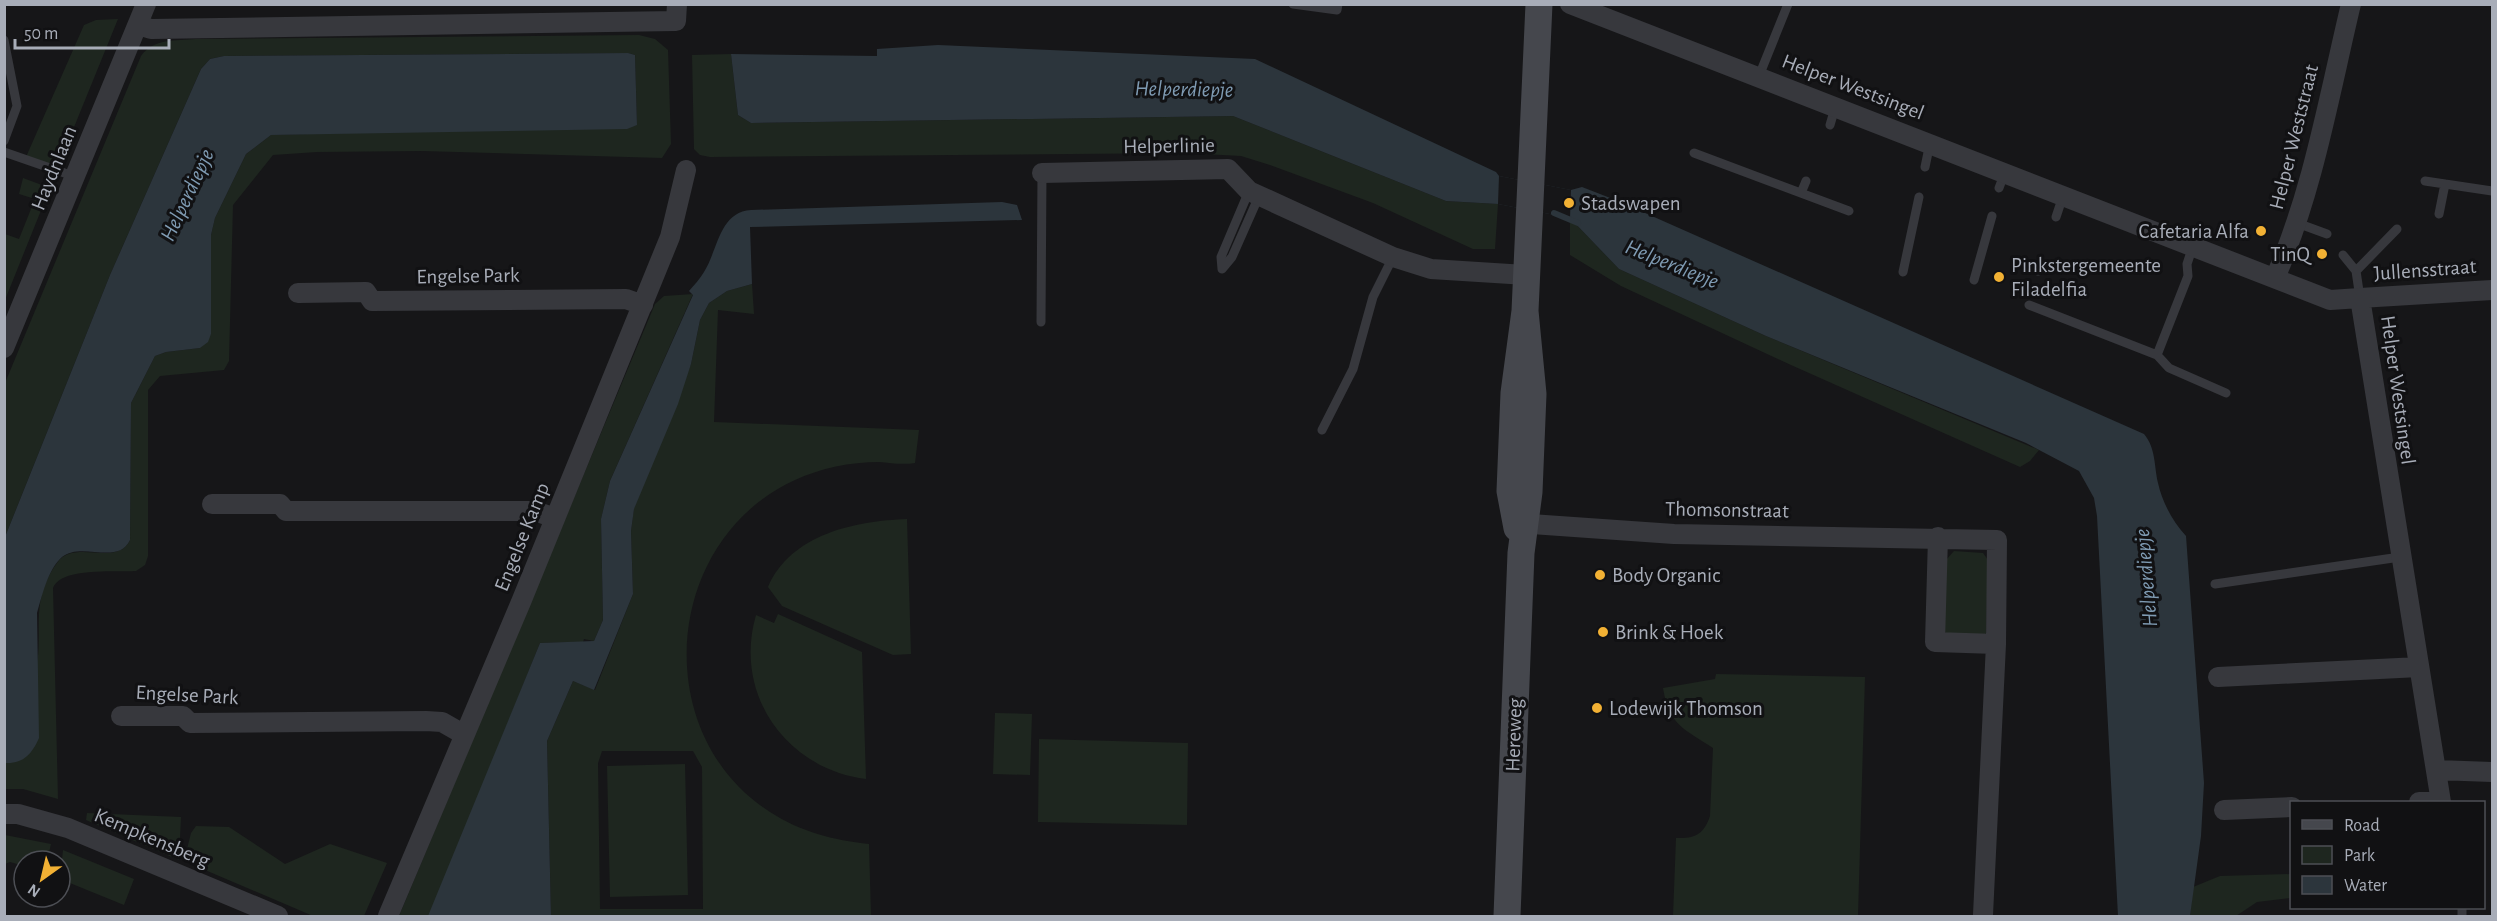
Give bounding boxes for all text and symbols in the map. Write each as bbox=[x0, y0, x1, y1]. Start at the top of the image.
scale bar bbox=[15, 12, 170, 50]
text: 50 m bbox=[24, 25, 58, 43]
street label: Helper Westsingel bbox=[1779, 50, 1927, 124]
street label: Helper Weststraat bbox=[2266, 62, 2322, 212]
water label: Helperdiepje bbox=[1135, 77, 1233, 102]
street label: Haydnlaan bbox=[28, 123, 80, 213]
street label: Helperlinie bbox=[1123, 135, 1215, 157]
water label: Helperdiepje bbox=[156, 146, 219, 245]
place label: Stadswapen bbox=[1581, 193, 1681, 214]
marker: Stadswapen bbox=[1562, 196, 1576, 210]
place label: Cafetaria Alfa bbox=[2139, 221, 2249, 242]
marker: Cafetaria Alfa bbox=[2254, 224, 2268, 238]
water label: Helperdiepje bbox=[1622, 235, 1722, 294]
place label: TinQ bbox=[2270, 244, 2313, 265]
marker: TinQ bbox=[2315, 247, 2329, 261]
place label: Pinkstergemeente Filadelfia bbox=[2011, 255, 2161, 300]
street label: Jullensstraat bbox=[2373, 256, 2477, 284]
street label: Engelse Park bbox=[416, 265, 520, 287]
marker: Pinkstergemeente Filadelfia bbox=[1992, 270, 2006, 284]
street label: Helper Westsingel bbox=[2377, 314, 2419, 466]
street label: Engelse Kamp bbox=[491, 480, 553, 594]
street label: Thomsonstraat bbox=[1665, 498, 1789, 522]
water label: Helperdiepje bbox=[2131, 528, 2162, 628]
place label: Body Organic bbox=[1612, 565, 1720, 586]
marker: Body Organic bbox=[1593, 568, 1607, 582]
place label: Brink & Hoek bbox=[1615, 622, 1724, 643]
marker: Brink & Hoek bbox=[1596, 625, 1610, 639]
street label: Engelse Park bbox=[135, 682, 239, 708]
street label: Hereweg bbox=[1502, 697, 1526, 772]
place label: Lodewijk Thomson bbox=[1609, 698, 1763, 719]
marker: Lodewijk Thomson bbox=[1590, 701, 1604, 715]
legend bbox=[2290, 801, 2485, 909]
street label: Kempkensberg bbox=[91, 804, 214, 872]
text: Road bbox=[2344, 817, 2380, 835]
text: Park bbox=[2344, 847, 2376, 865]
north arrow bbox=[12, 849, 72, 909]
text: Water bbox=[2344, 877, 2387, 895]
text: N bbox=[25, 881, 43, 900]

